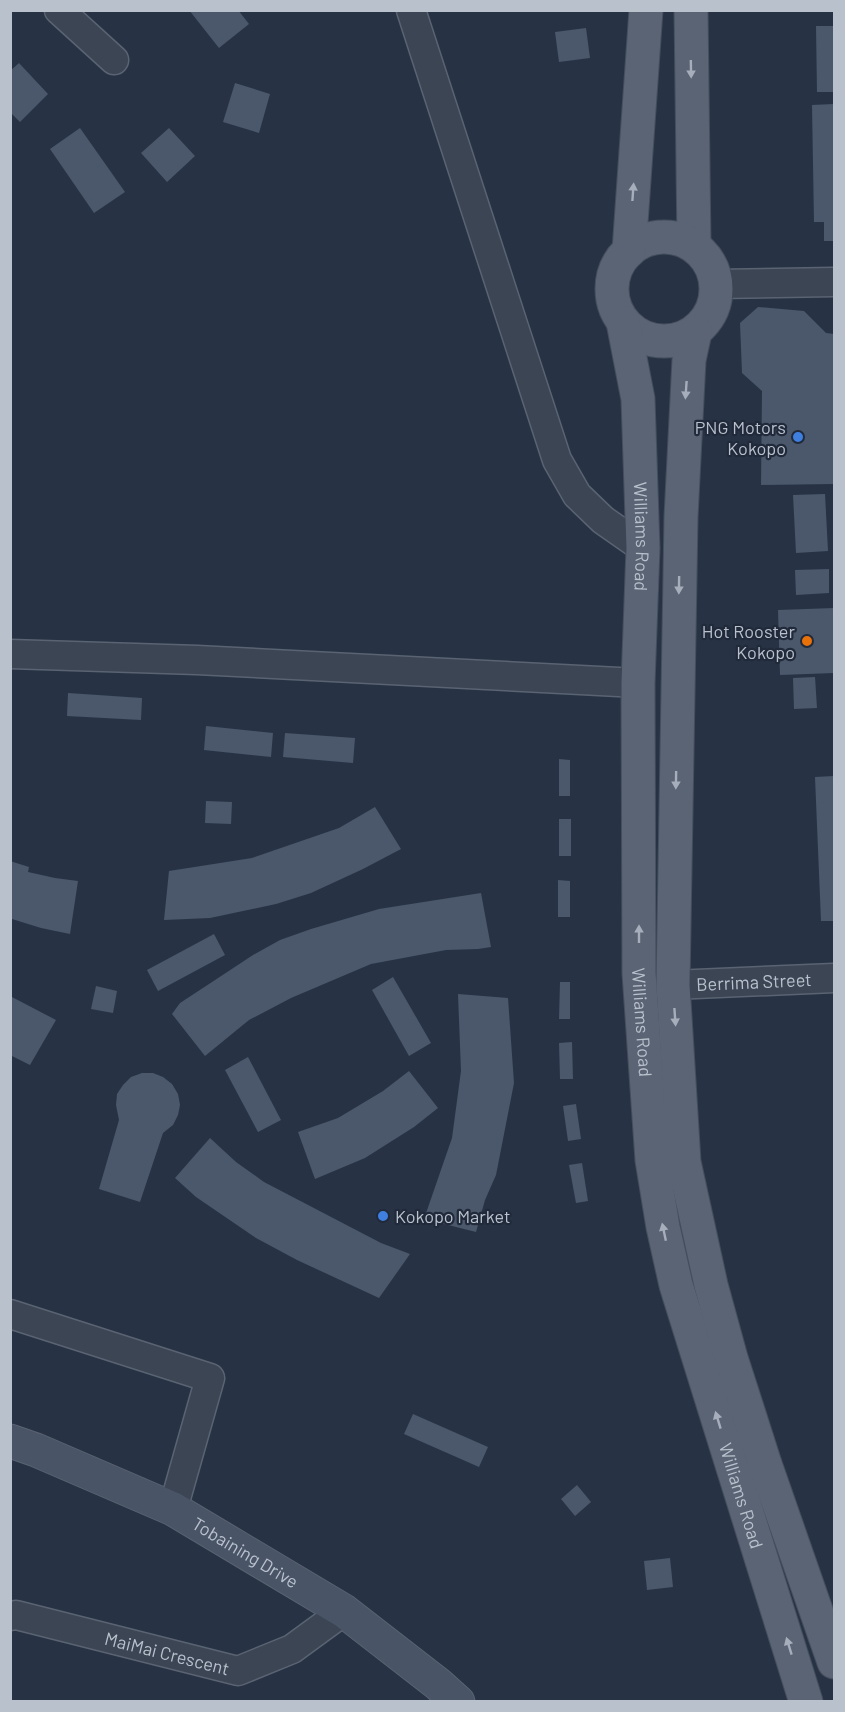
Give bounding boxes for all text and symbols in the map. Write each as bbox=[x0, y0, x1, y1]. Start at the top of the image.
one-way arrow bbox=[687, 59, 696, 78]
one-way arrow bbox=[628, 183, 638, 202]
one-way arrow bbox=[682, 381, 691, 400]
place label: PNG Motors Kokopo bbox=[695, 416, 786, 459]
marker: PNG Motors Kokopo bbox=[791, 430, 805, 444]
street label: Williams Road bbox=[630, 481, 654, 592]
one-way arrow bbox=[675, 575, 684, 594]
place label: Hot Rooster Kokopo bbox=[702, 620, 795, 663]
marker: Hot Rooster Kokopo bbox=[800, 634, 814, 648]
one-way arrow bbox=[671, 770, 681, 789]
one-way arrow bbox=[634, 924, 644, 943]
street label: Williams Road bbox=[628, 967, 657, 1078]
street label: Berrima Street bbox=[696, 968, 812, 995]
one-way arrow bbox=[670, 1007, 679, 1026]
place label: Kokopo Market bbox=[395, 1205, 511, 1227]
marker: Kokopo Market bbox=[376, 1209, 390, 1223]
one-way arrow bbox=[659, 1223, 668, 1242]
one-way arrow bbox=[713, 1411, 722, 1429]
street label: Williams Road bbox=[715, 1440, 768, 1551]
street label: Tobaining Drive bbox=[188, 1512, 303, 1592]
street label: MaiMai Crescent bbox=[103, 1627, 232, 1679]
one-way arrow bbox=[784, 1637, 793, 1655]

